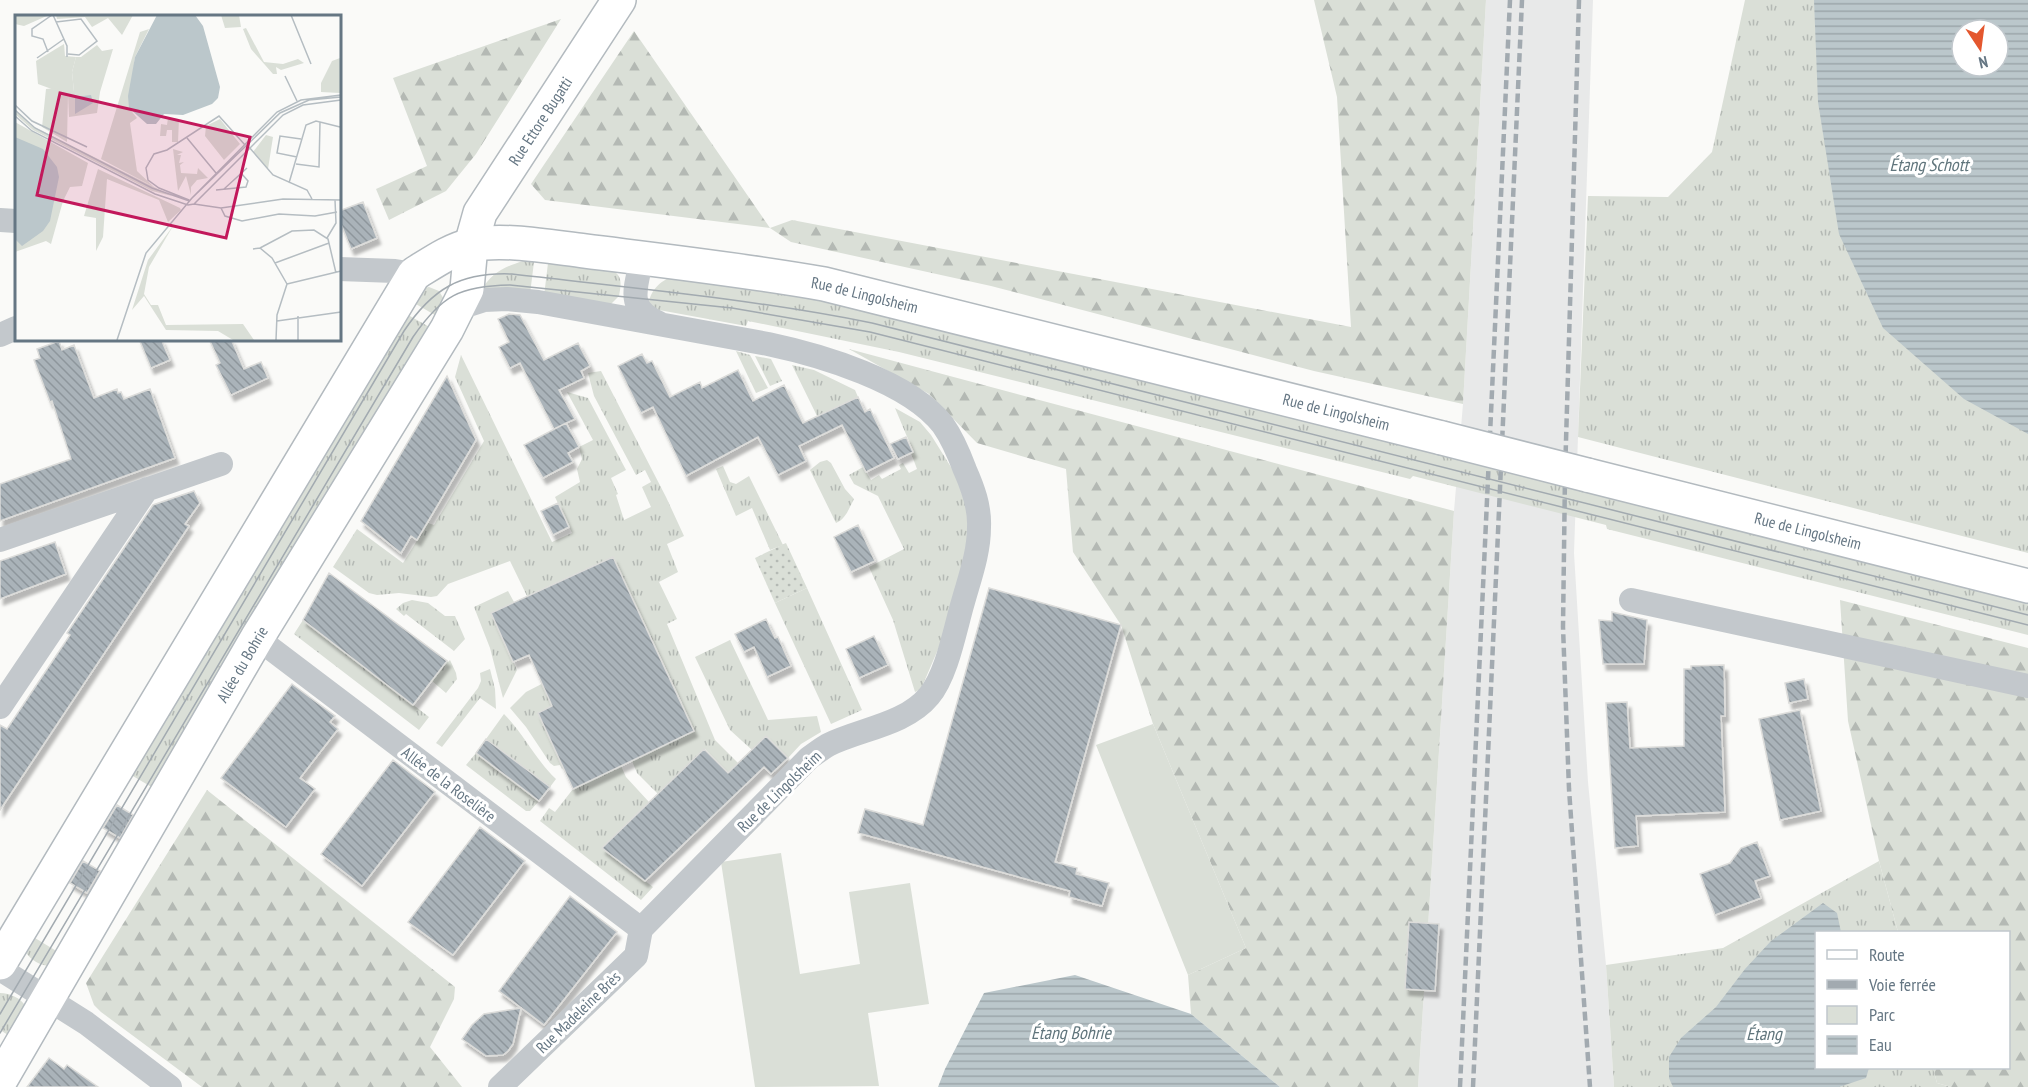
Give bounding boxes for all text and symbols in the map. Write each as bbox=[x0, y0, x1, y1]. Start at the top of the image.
inset map bbox=[15, 15, 340, 340]
north arrow bbox=[1950, 18, 2010, 78]
text: N bbox=[1977, 52, 1990, 73]
street label: Rue Ettore Bugatti bbox=[504, 73, 576, 169]
water label: Étang Schott bbox=[1889, 153, 1971, 176]
street label: Rue de Lingolsheim bbox=[810, 272, 920, 317]
street label: Rue de Lingolsheim bbox=[1281, 389, 1392, 435]
street label: Rue de Lingolsheim bbox=[1753, 508, 1864, 554]
street label: Allée du Bohrie bbox=[212, 622, 272, 706]
street label: Allée de la Roselière bbox=[398, 742, 500, 826]
street label: Rue de Lingolsheim bbox=[733, 746, 825, 836]
legend bbox=[1815, 931, 2010, 1069]
text: Route bbox=[1869, 943, 1905, 966]
street label: Rue Madeleine Brès bbox=[532, 967, 624, 1057]
text: Voie ferrée bbox=[1868, 973, 1936, 996]
text: Parc bbox=[1869, 1003, 1896, 1026]
water label: Étang Bohrie bbox=[1031, 1021, 1112, 1044]
water label: Étang bbox=[1746, 1022, 1783, 1045]
text: Eau bbox=[1869, 1033, 1892, 1056]

